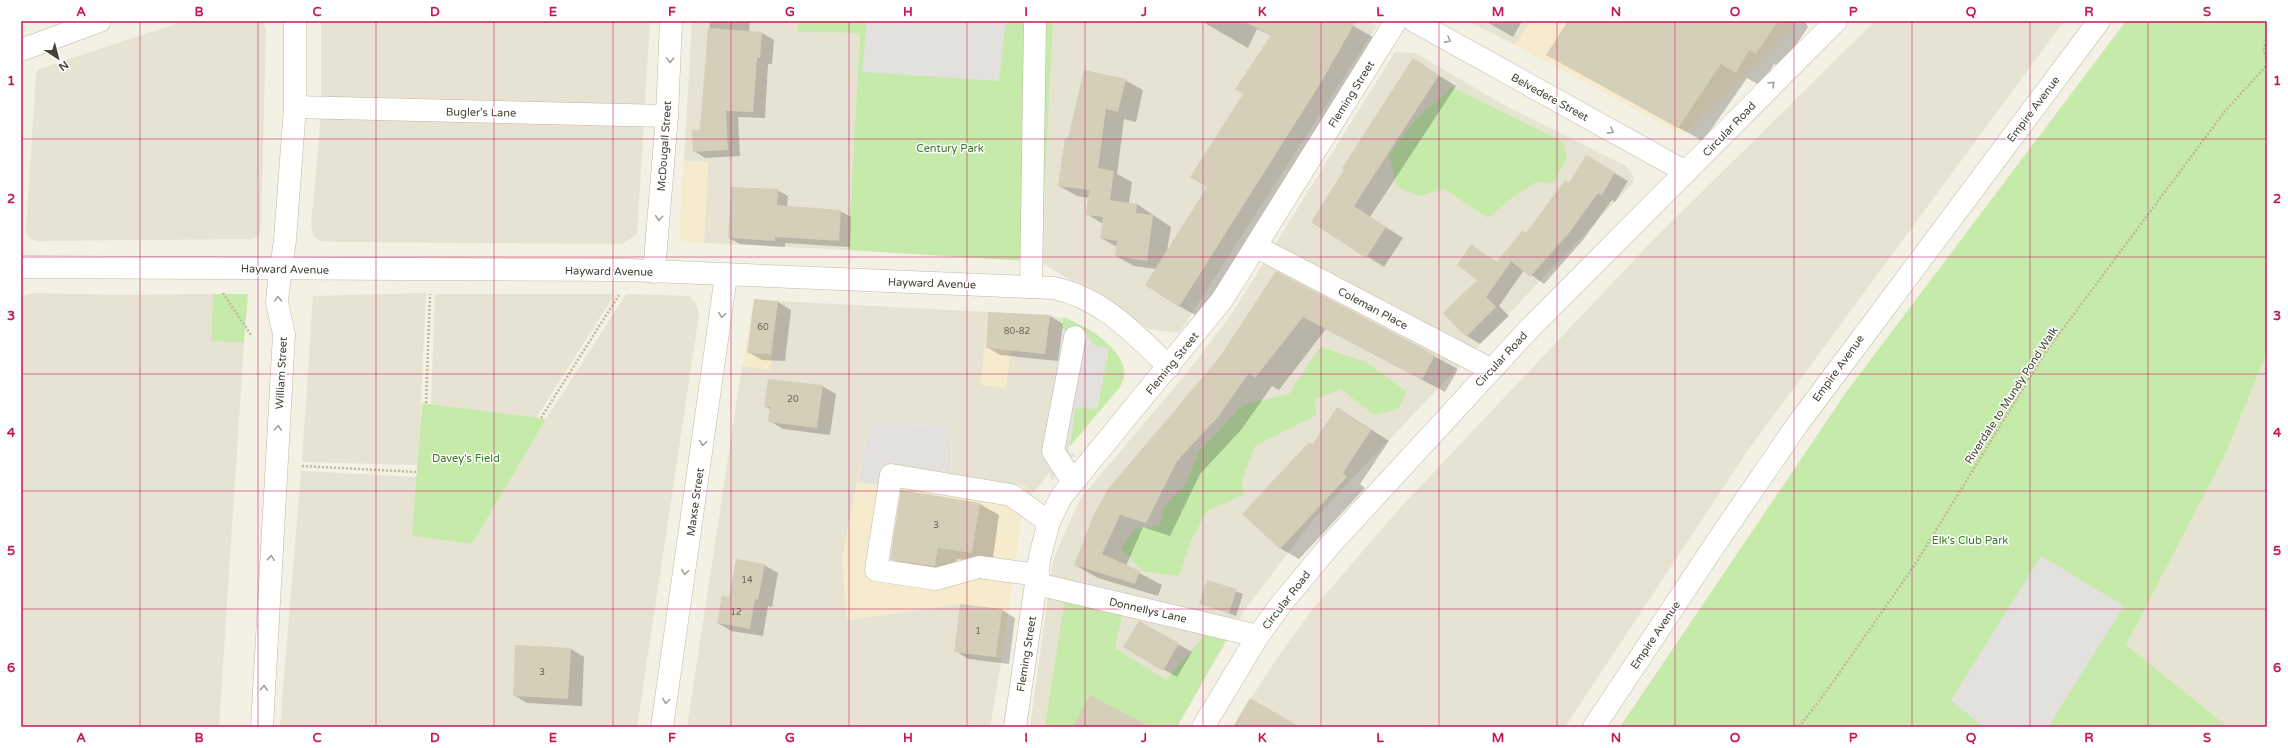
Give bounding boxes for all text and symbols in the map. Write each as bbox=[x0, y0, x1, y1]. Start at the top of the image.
text: A bbox=[76, 4, 86, 20]
text: B bbox=[194, 4, 204, 20]
text: C bbox=[312, 4, 322, 20]
text: D bbox=[430, 4, 440, 20]
text: E bbox=[549, 4, 557, 20]
text: F bbox=[668, 4, 676, 20]
text: G bbox=[785, 4, 795, 20]
text: H bbox=[903, 4, 913, 20]
text: I bbox=[1024, 4, 1028, 20]
text: J bbox=[1140, 4, 1147, 20]
text: K bbox=[1258, 4, 1267, 20]
text: L bbox=[1376, 4, 1384, 20]
text: M bbox=[1492, 4, 1504, 20]
text: N bbox=[1611, 4, 1621, 20]
text: O bbox=[1730, 4, 1741, 20]
text: P bbox=[1849, 4, 1858, 20]
text: Q bbox=[1966, 4, 1977, 20]
text: R bbox=[2084, 4, 2094, 20]
text: S bbox=[2203, 4, 2211, 20]
one-way arrow bbox=[1444, 35, 1451, 43]
north arrow bbox=[38, 38, 78, 78]
one-way arrow bbox=[665, 57, 674, 63]
text: N bbox=[56, 58, 71, 74]
street label: Fleming Street bbox=[1326, 58, 1377, 130]
street label: Belvedere Street bbox=[1509, 71, 1591, 124]
text: 1 bbox=[7, 73, 15, 89]
text: 1 bbox=[2273, 73, 2281, 89]
street label: Empire Avenue bbox=[2004, 74, 2062, 145]
one-way arrow bbox=[1768, 81, 1775, 89]
street label: Circular Road bbox=[1700, 99, 1759, 159]
street label: McDougall Street bbox=[655, 100, 674, 192]
street label: Bugler's Lane bbox=[446, 105, 516, 120]
one-way arrow bbox=[1607, 126, 1614, 133]
park label: Century Park bbox=[916, 142, 984, 155]
text: 2 bbox=[7, 191, 15, 207]
text: 2 bbox=[2273, 191, 2281, 207]
one-way arrow bbox=[654, 215, 663, 221]
street label: Hayward Avenue bbox=[241, 262, 329, 277]
street label: Hayward Avenue bbox=[565, 264, 653, 279]
street label: Hayward Avenue bbox=[888, 275, 976, 292]
street label: Coleman Place bbox=[1336, 285, 1410, 332]
one-way arrow bbox=[274, 296, 282, 302]
text: 3 bbox=[7, 308, 15, 324]
text: 3 bbox=[2273, 308, 2281, 324]
one-way arrow bbox=[718, 312, 727, 318]
house number: 60 bbox=[757, 322, 769, 333]
street label: Riverdale to Mundy Pond Walk bbox=[1962, 324, 2061, 466]
house number: 80-82 bbox=[1004, 326, 1030, 337]
street label: Circular Road bbox=[1473, 329, 1530, 390]
street label: Fleming Street bbox=[1143, 330, 1201, 397]
street label: Empire Avenue bbox=[1810, 332, 1867, 404]
street label: William Street bbox=[273, 336, 290, 410]
house number: 20 bbox=[787, 394, 799, 405]
text: 4 bbox=[7, 425, 16, 441]
one-way arrow bbox=[273, 425, 282, 431]
text: 4 bbox=[2273, 425, 2282, 441]
one-way arrow bbox=[699, 440, 708, 446]
park label: Davey's Field bbox=[432, 452, 500, 465]
street label: Maxse Street bbox=[684, 467, 707, 537]
house number: 3 bbox=[933, 520, 939, 531]
park label: Elk's Club Park bbox=[1932, 534, 2008, 547]
text: 5 bbox=[7, 543, 15, 559]
text: 5 bbox=[2273, 543, 2281, 559]
one-way arrow bbox=[266, 555, 275, 561]
street label: Circular Road bbox=[1260, 568, 1313, 632]
one-way arrow bbox=[681, 569, 690, 575]
house number: 14 bbox=[741, 575, 753, 586]
street label: Donnellys Lane bbox=[1108, 595, 1188, 626]
street label: Empire Avenue bbox=[1628, 599, 1683, 672]
house number: 12 bbox=[730, 607, 742, 618]
street label: Fleming Street bbox=[1014, 615, 1039, 693]
house number: 1 bbox=[975, 626, 981, 637]
text: 6 bbox=[7, 660, 15, 676]
text: 6 bbox=[2273, 660, 2281, 676]
house number: 3 bbox=[539, 667, 545, 678]
one-way arrow bbox=[260, 685, 268, 691]
one-way arrow bbox=[662, 698, 671, 704]
text: A bbox=[76, 730, 86, 746]
text: B bbox=[194, 730, 204, 746]
text: C bbox=[312, 730, 322, 746]
text: D bbox=[430, 730, 440, 746]
text: E bbox=[549, 730, 557, 746]
text: F bbox=[668, 730, 676, 746]
text: G bbox=[785, 730, 795, 746]
text: H bbox=[903, 730, 913, 746]
text: I bbox=[1024, 730, 1028, 746]
text: J bbox=[1140, 730, 1147, 746]
text: K bbox=[1258, 730, 1267, 746]
text: L bbox=[1376, 730, 1384, 746]
text: M bbox=[1492, 730, 1504, 746]
text: N bbox=[1611, 730, 1621, 746]
text: O bbox=[1730, 730, 1741, 746]
text: P bbox=[1849, 730, 1858, 746]
text: Q bbox=[1966, 730, 1977, 746]
text: R bbox=[2084, 730, 2094, 746]
text: S bbox=[2203, 730, 2211, 746]

